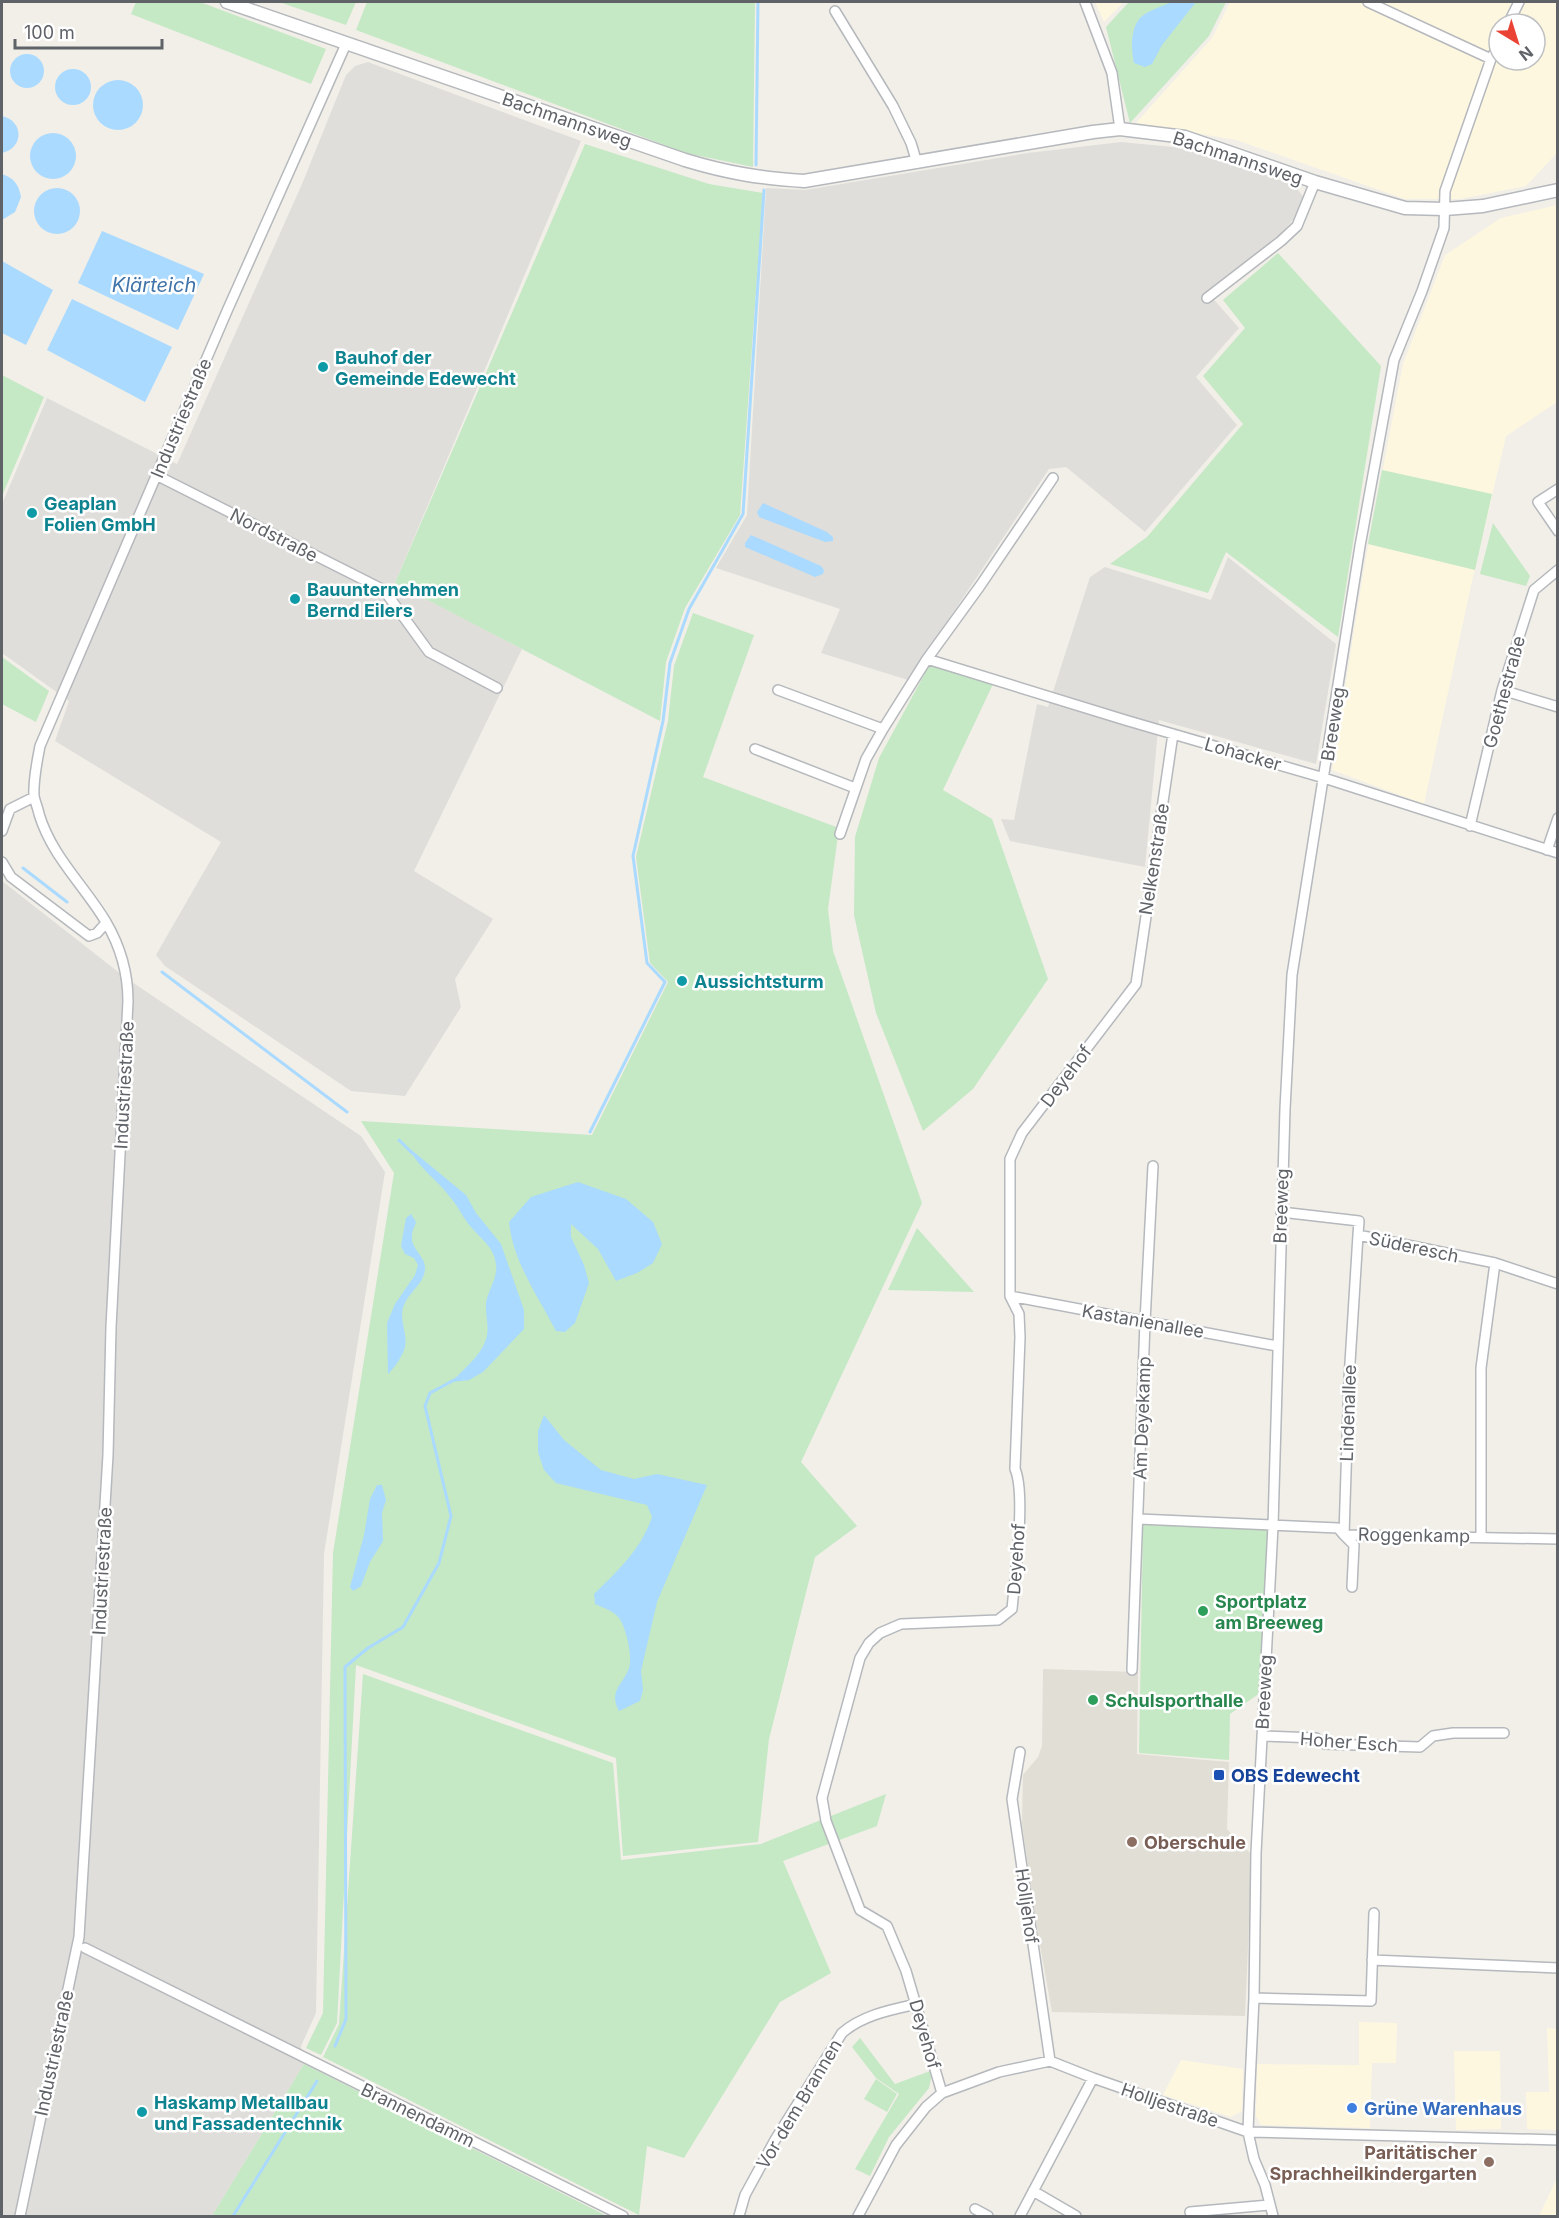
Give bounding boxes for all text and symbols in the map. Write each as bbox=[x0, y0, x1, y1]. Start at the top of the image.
scale bar bbox=[15, 12, 162, 50]
north arrow bbox=[1487, 12, 1547, 72]
text: 100 m bbox=[24, 22, 75, 43]
text: N bbox=[1515, 42, 1537, 65]
street label: Bachmannsweg bbox=[500, 88, 634, 152]
street label: Bachmannsweg bbox=[1170, 127, 1306, 189]
water label: Klärteich bbox=[112, 273, 196, 297]
place label: Bauhof der Gemeinde Edewecht bbox=[335, 347, 516, 389]
street label: Industriestraße bbox=[146, 355, 216, 481]
marker: Bauhof der Gemeinde Edewecht bbox=[316, 360, 330, 374]
place label: Geaplan Folien GmbH bbox=[44, 493, 156, 535]
street label: Nordstraße bbox=[227, 504, 321, 566]
marker: Geaplan Folien GmbH bbox=[25, 506, 39, 520]
place label: Bauunternehmen Bernd Eilers bbox=[307, 579, 459, 621]
marker: Bauunternehmen Bernd Eilers bbox=[288, 592, 302, 606]
street label: Goethestraße bbox=[1479, 633, 1529, 751]
street label: Breeweg bbox=[1317, 685, 1349, 763]
street label: Lohacker bbox=[1202, 733, 1284, 775]
street label: Nelkenstraße bbox=[1135, 802, 1173, 916]
place label: Aussichtsturm bbox=[694, 971, 824, 992]
marker: Aussichtsturm bbox=[675, 974, 689, 988]
street label: Industriestraße bbox=[110, 1020, 138, 1150]
street label: Deyehof bbox=[1036, 1041, 1096, 1111]
street label: Breeweg bbox=[1269, 1168, 1293, 1244]
street label: Süderesch bbox=[1367, 1227, 1461, 1267]
street label: Kastanienallee bbox=[1080, 1300, 1206, 1342]
street label: Am Deyekamp bbox=[1129, 1356, 1155, 1480]
street label: Lindenallee bbox=[1336, 1364, 1360, 1462]
street label: Industriestraße bbox=[88, 1506, 116, 1636]
street label: Deyehof bbox=[1003, 1522, 1029, 1595]
street label: Roggenkamp bbox=[1358, 1524, 1470, 1546]
place label: Sportplatz am Breeweg bbox=[1215, 1591, 1323, 1633]
marker: Sportplatz am Breeweg bbox=[1196, 1604, 1210, 1618]
street label: Breeweg bbox=[1252, 1654, 1276, 1730]
place label: Schulsporthalle bbox=[1105, 1690, 1244, 1711]
marker: Schulsporthalle bbox=[1086, 1693, 1100, 1707]
street label: Hoher Esch bbox=[1299, 1728, 1399, 1756]
place label: OBS Edewecht bbox=[1231, 1765, 1360, 1786]
marker: OBS Edewecht bbox=[1212, 1768, 1226, 1782]
place label: Oberschule bbox=[1144, 1832, 1246, 1853]
marker: Oberschule bbox=[1125, 1835, 1139, 1849]
street label: Holljehof bbox=[1011, 1867, 1043, 1945]
street label: Industriestraße bbox=[30, 1988, 78, 2118]
street label: Deyehof bbox=[905, 1997, 945, 2072]
street label: Vor dem Brannen bbox=[752, 2035, 846, 2173]
street label: Brannendamm bbox=[358, 2078, 478, 2152]
street label: Holljestraße bbox=[1119, 2079, 1221, 2131]
place label: Haskamp Metallbau und Fassadentechnik bbox=[154, 2092, 343, 2134]
place label: Grüne Warenhaus bbox=[1364, 2098, 1522, 2119]
marker: Grüne Warenhaus bbox=[1345, 2101, 1359, 2115]
marker: Haskamp Metallbau und Fassadentechnik bbox=[135, 2105, 149, 2119]
place label: Paritätischer Sprachheilkindergarten bbox=[1270, 2142, 1477, 2184]
marker: Paritätischer Sprachheilkindergarten bbox=[1482, 2155, 1496, 2169]

